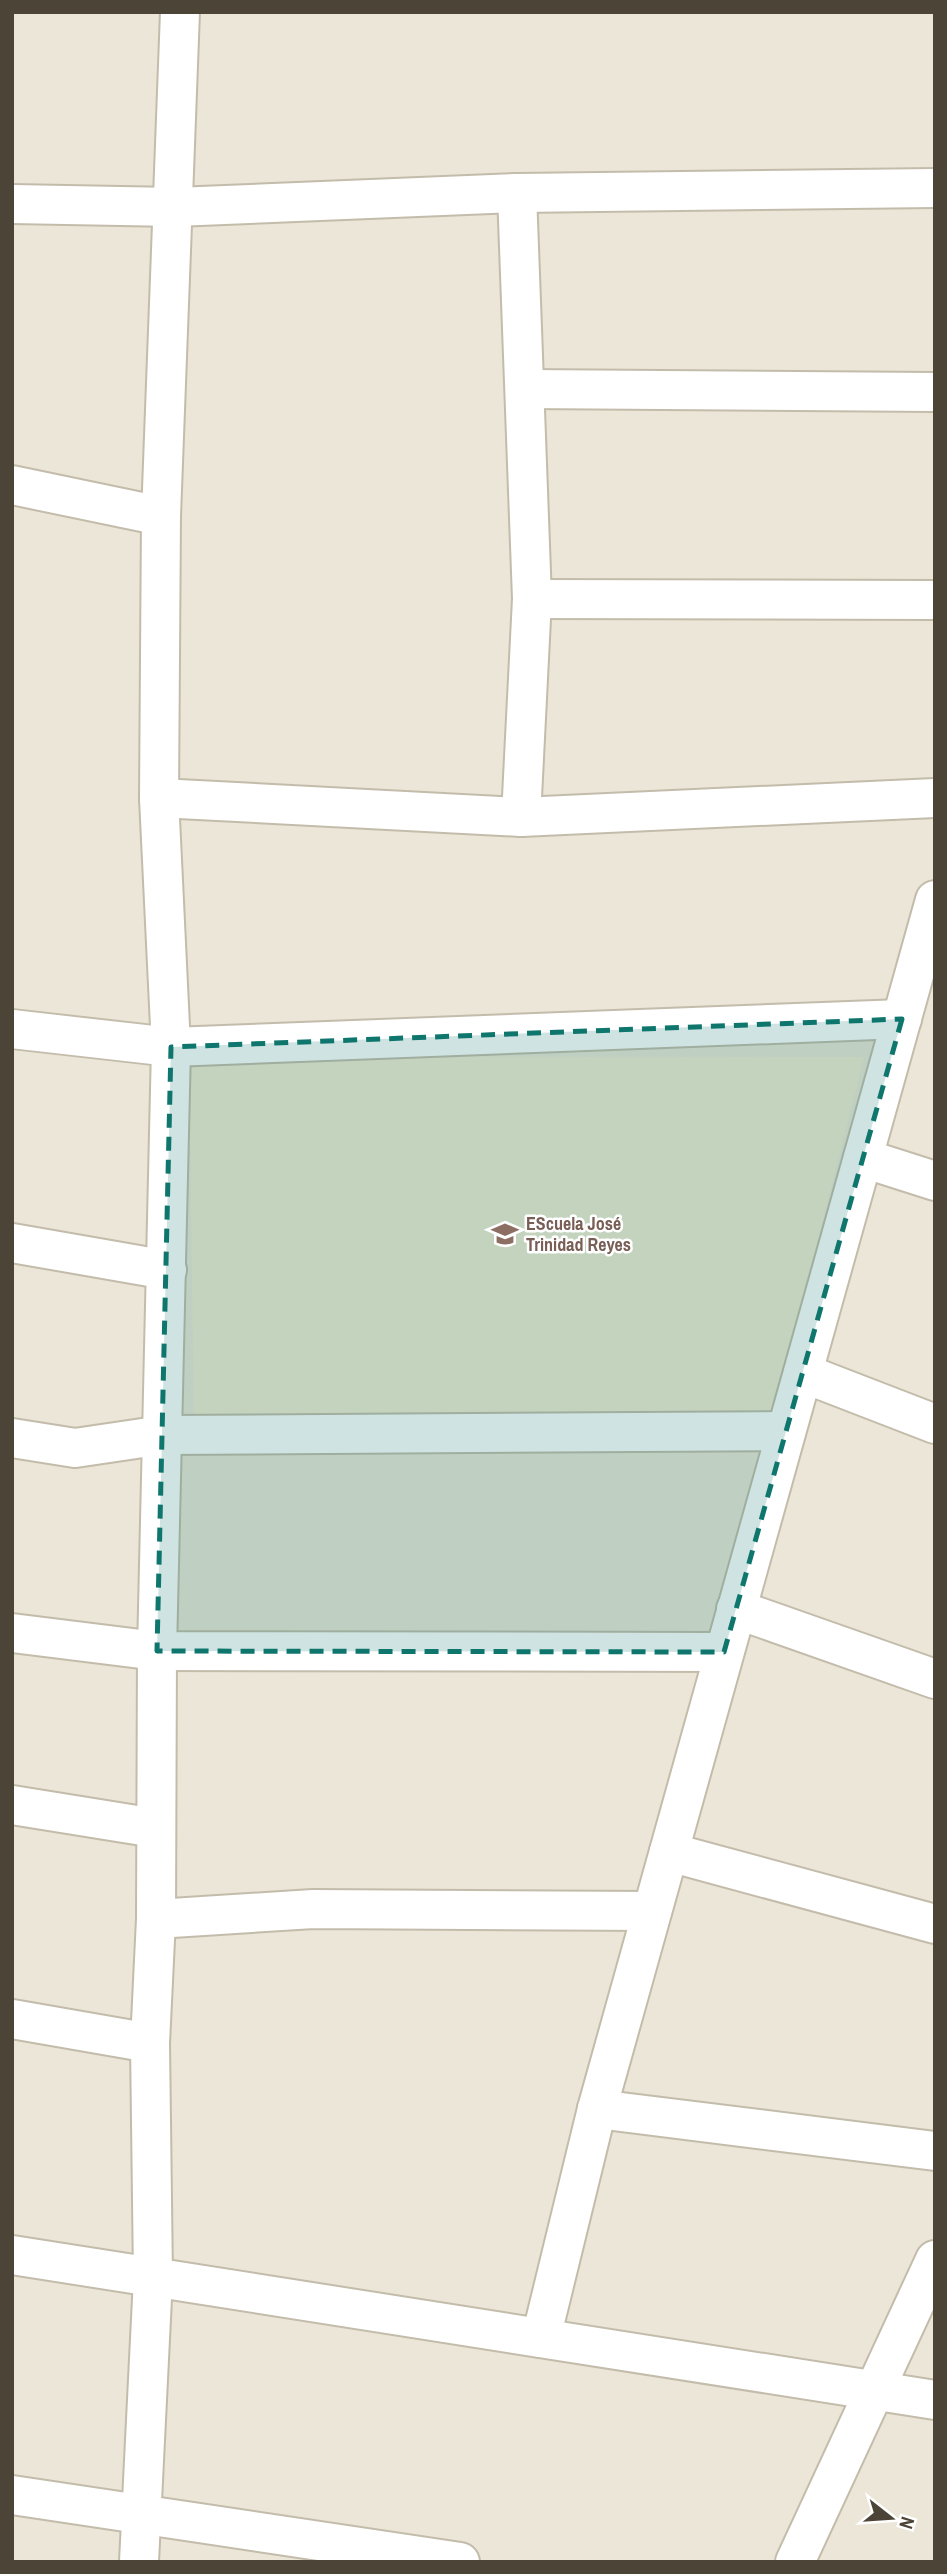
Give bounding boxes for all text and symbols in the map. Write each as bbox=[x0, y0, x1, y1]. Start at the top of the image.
place label: EScuela José Trinidad Reyes bbox=[526, 1211, 631, 1257]
school or university icon: EScuela José Trinidad Reyes bbox=[490, 1219, 520, 1249]
north arrow bbox=[856, 2483, 926, 2553]
text: N bbox=[893, 2514, 921, 2532]

